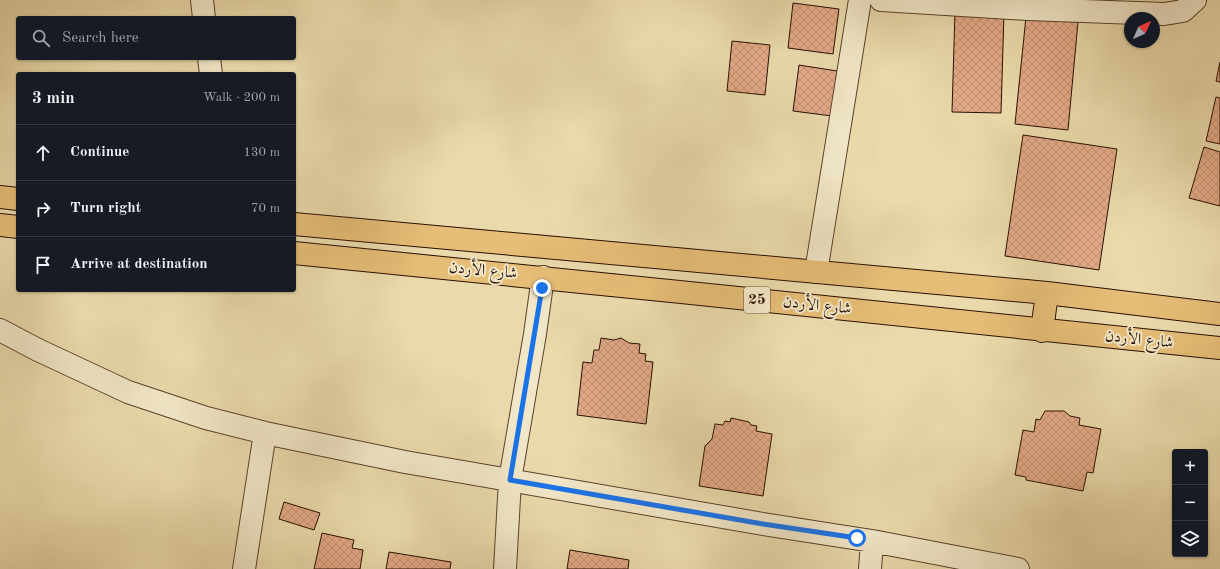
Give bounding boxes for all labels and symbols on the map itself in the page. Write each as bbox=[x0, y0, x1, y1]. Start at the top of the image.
north arrow bbox=[1124, 12, 1160, 48]
street label: شارع الأردن bbox=[448, 255, 518, 286]
route end bbox=[533, 279, 551, 297]
road number: 25 bbox=[744, 287, 770, 313]
street label: شارع الأردن bbox=[782, 289, 853, 322]
street label: شارع الأردن bbox=[1104, 323, 1175, 356]
route start bbox=[848, 529, 866, 547]

